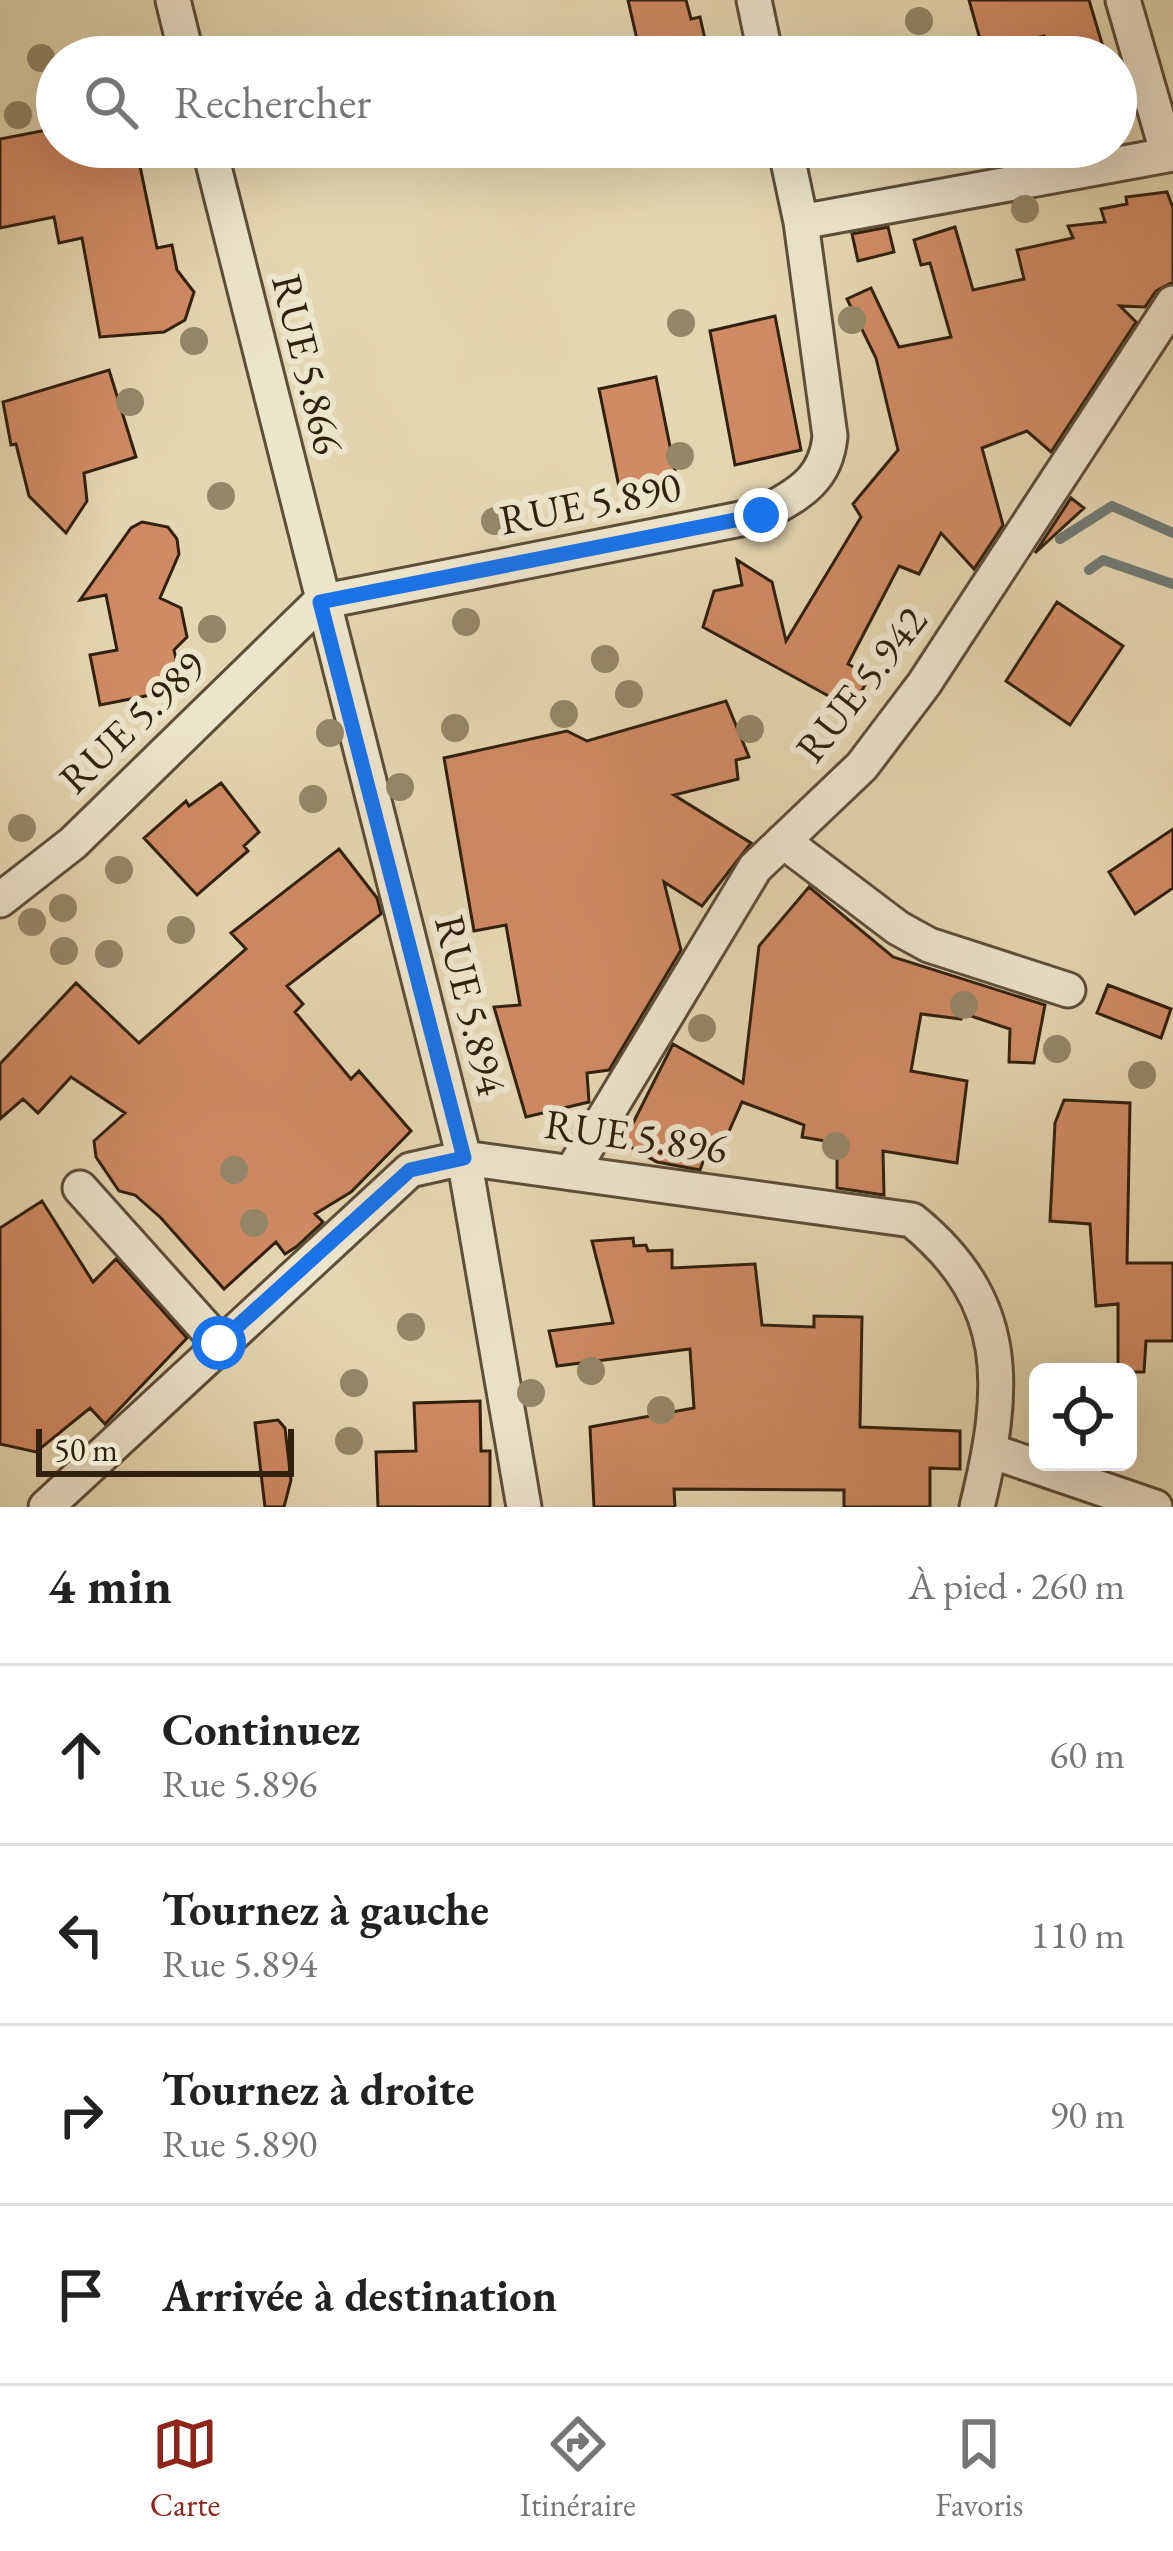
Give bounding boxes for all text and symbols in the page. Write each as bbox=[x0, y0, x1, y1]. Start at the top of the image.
search box bbox=[36, 36, 1137, 168]
icon: search bbox=[78, 69, 144, 135]
text: Rechercher bbox=[174, 73, 371, 131]
street label: RUE 5.866 bbox=[259, 268, 357, 460]
street label: RUE 5.890 bbox=[495, 459, 685, 547]
route end bbox=[734, 488, 788, 542]
street label: RUE 5.942 bbox=[783, 595, 939, 773]
street label: RUE 5.989 bbox=[47, 639, 217, 805]
street label: RUE 5.894 bbox=[422, 909, 520, 1101]
street label: RUE 5.896 bbox=[541, 1096, 731, 1176]
route start bbox=[192, 1316, 246, 1370]
map controls bbox=[1029, 1363, 1137, 1471]
button: locate bbox=[1029, 1363, 1137, 1471]
scale bar bbox=[36, 1423, 294, 1476]
text: 50 m bbox=[54, 1428, 118, 1471]
text: 4 min bbox=[48, 1552, 172, 1618]
text: À pied · 260 m bbox=[908, 1560, 1125, 1611]
text: Continuez bbox=[162, 1700, 360, 1758]
icon: ahead bbox=[48, 1722, 114, 1788]
text: 60 m bbox=[1049, 1729, 1125, 1780]
text: Rue 5.896 bbox=[162, 1758, 317, 1809]
text: Tournez à gauche bbox=[162, 1880, 489, 1938]
icon: left bbox=[48, 1902, 114, 1968]
text: 110 m bbox=[1031, 1909, 1125, 1960]
text: Rue 5.894 bbox=[162, 1938, 317, 1989]
text: Tournez à droite bbox=[162, 2060, 474, 2118]
icon: right bbox=[48, 2082, 114, 2148]
text: 90 m bbox=[1049, 2089, 1125, 2140]
text: Rue 5.890 bbox=[162, 2118, 317, 2169]
icon: arrive bbox=[48, 2262, 114, 2328]
text: Arrivée à destination bbox=[162, 2266, 557, 2324]
tab: Carte bbox=[150, 2411, 221, 2526]
tab: Itinéraire bbox=[520, 2411, 636, 2526]
tab: Favoris bbox=[935, 2411, 1023, 2526]

